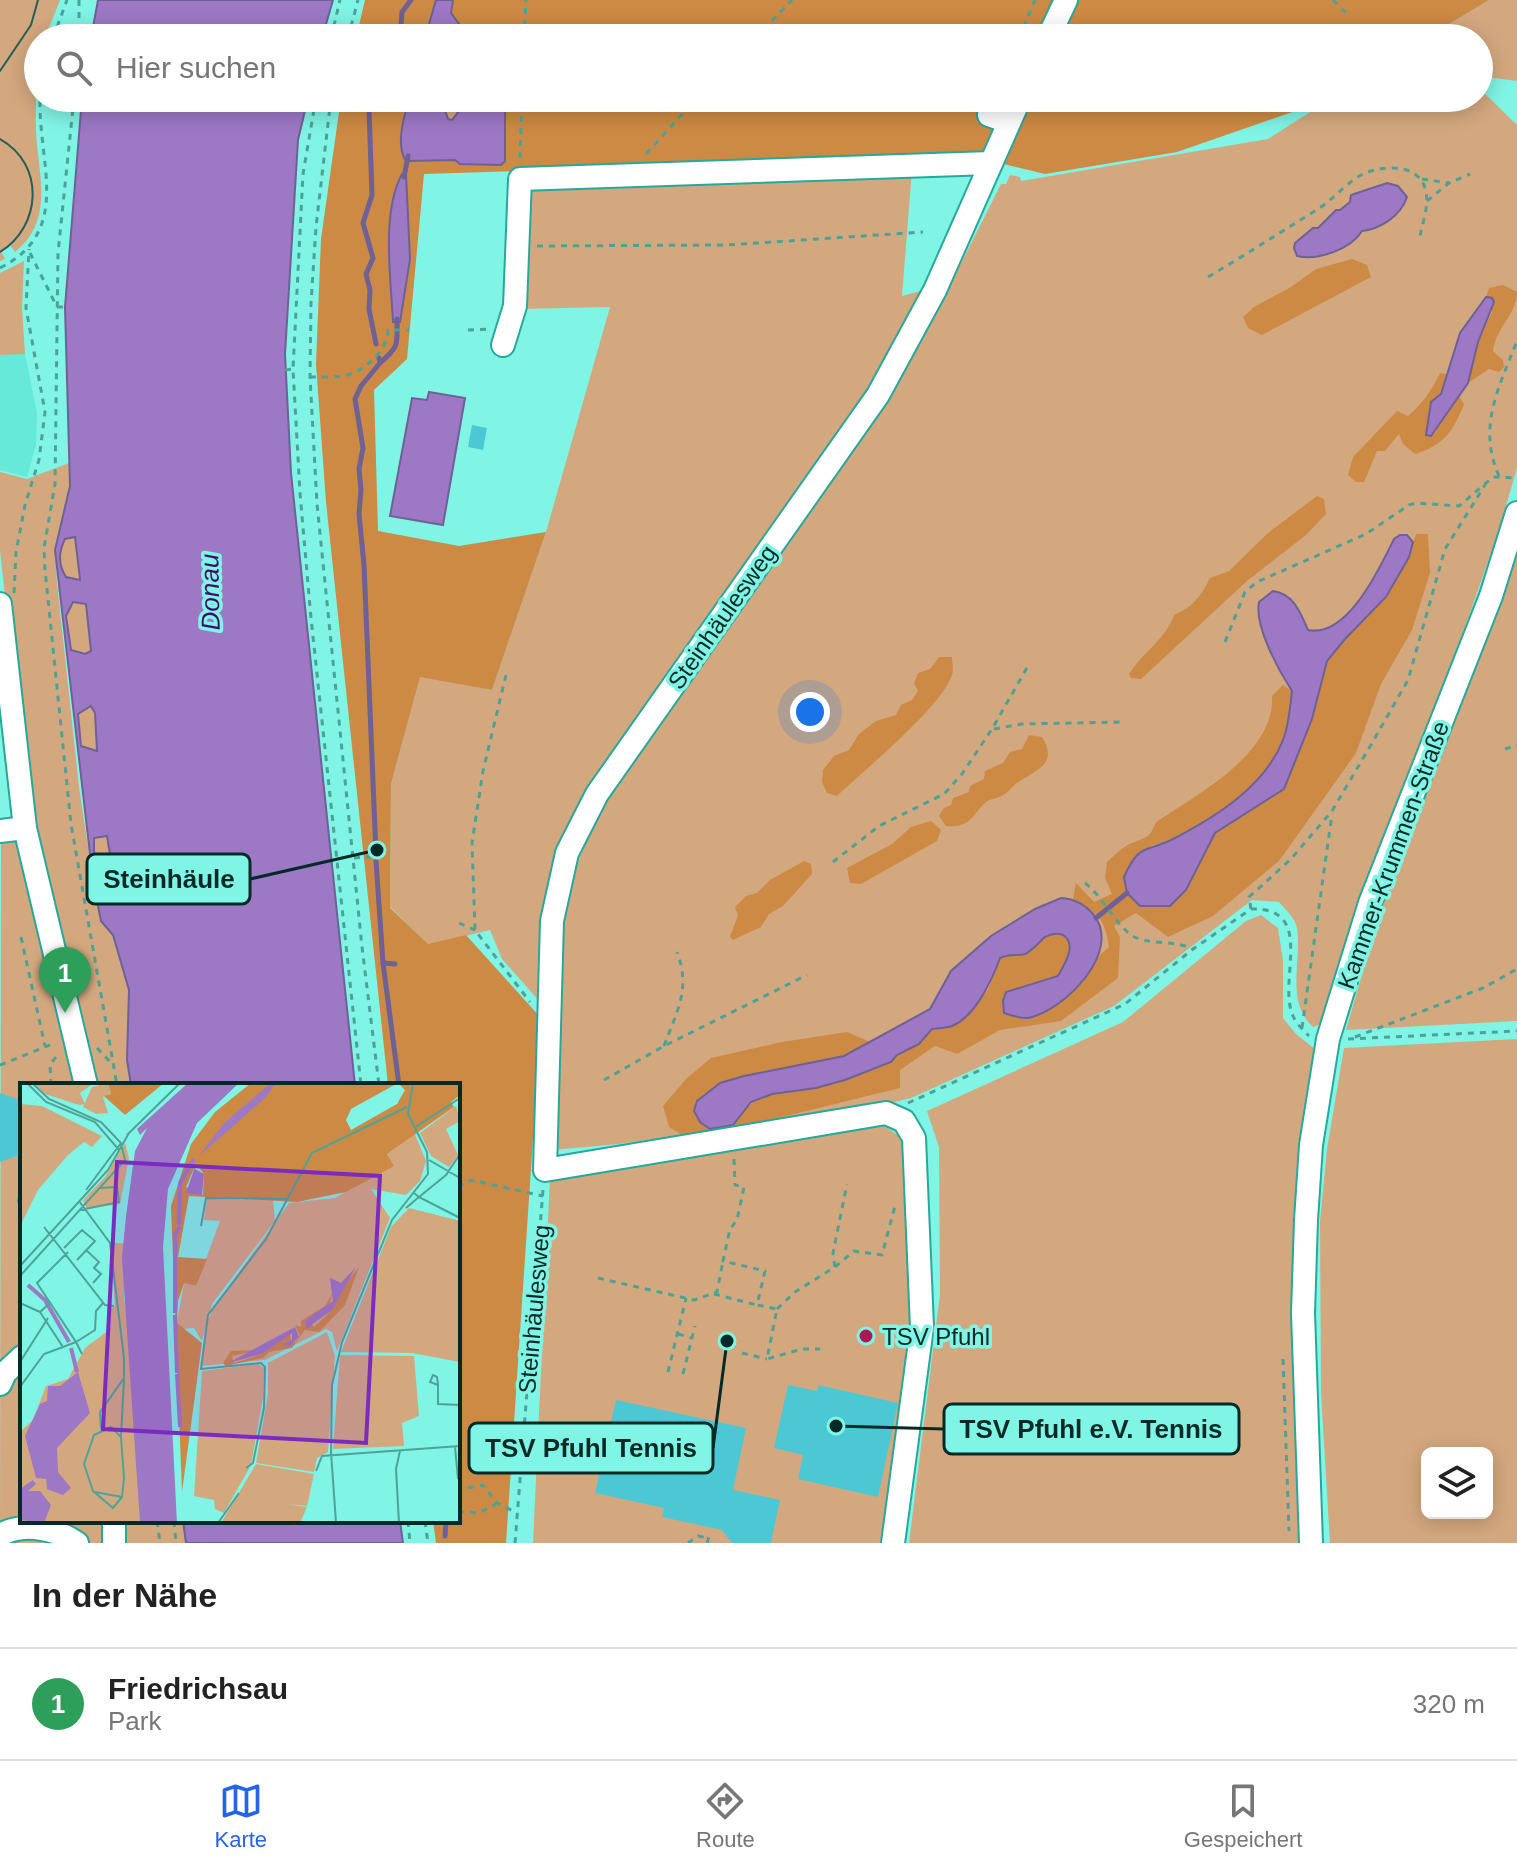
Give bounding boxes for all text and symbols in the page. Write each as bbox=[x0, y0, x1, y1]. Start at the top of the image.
search box bbox=[24, 24, 1493, 112]
icon: search bbox=[52, 46, 96, 90]
text: Hier suchen bbox=[116, 51, 276, 84]
street label: Steinhäulesweg bbox=[662, 540, 782, 694]
water label: Donau bbox=[194, 553, 226, 631]
your location bbox=[790, 692, 830, 732]
street label: Kammer-Krummen-Straße bbox=[1332, 718, 1454, 992]
callout: Steinhäule bbox=[87, 854, 250, 904]
text: Steinhäule bbox=[103, 864, 235, 894]
pin: 1 bbox=[39, 947, 91, 1013]
inset map bbox=[20, 1083, 460, 1523]
street label: Steinhäulesweg bbox=[513, 1223, 555, 1395]
place label: TSV Pfuhl bbox=[882, 1323, 990, 1350]
marker: TSV Pfuhl bbox=[857, 1327, 875, 1345]
callout: TSV Pfuhl e.V. Tennis bbox=[944, 1404, 1239, 1454]
text: TSV Pfuhl e.V. Tennis bbox=[960, 1414, 1222, 1444]
callout: TSV Pfuhl Tennis bbox=[469, 1423, 713, 1473]
text: TSV Pfuhl Tennis bbox=[485, 1433, 697, 1463]
map controls bbox=[1421, 1447, 1493, 1519]
button: layers bbox=[1421, 1447, 1493, 1519]
text: In der Nähe bbox=[32, 1576, 217, 1614]
text: Friedrichsau bbox=[108, 1672, 288, 1705]
text: 1 bbox=[51, 1689, 65, 1719]
text: 320 m bbox=[1413, 1689, 1485, 1719]
text: Park bbox=[108, 1706, 161, 1736]
tab: Karte bbox=[215, 1779, 267, 1853]
tab: Route bbox=[696, 1779, 755, 1853]
tab: Gespeichert bbox=[1184, 1779, 1302, 1853]

